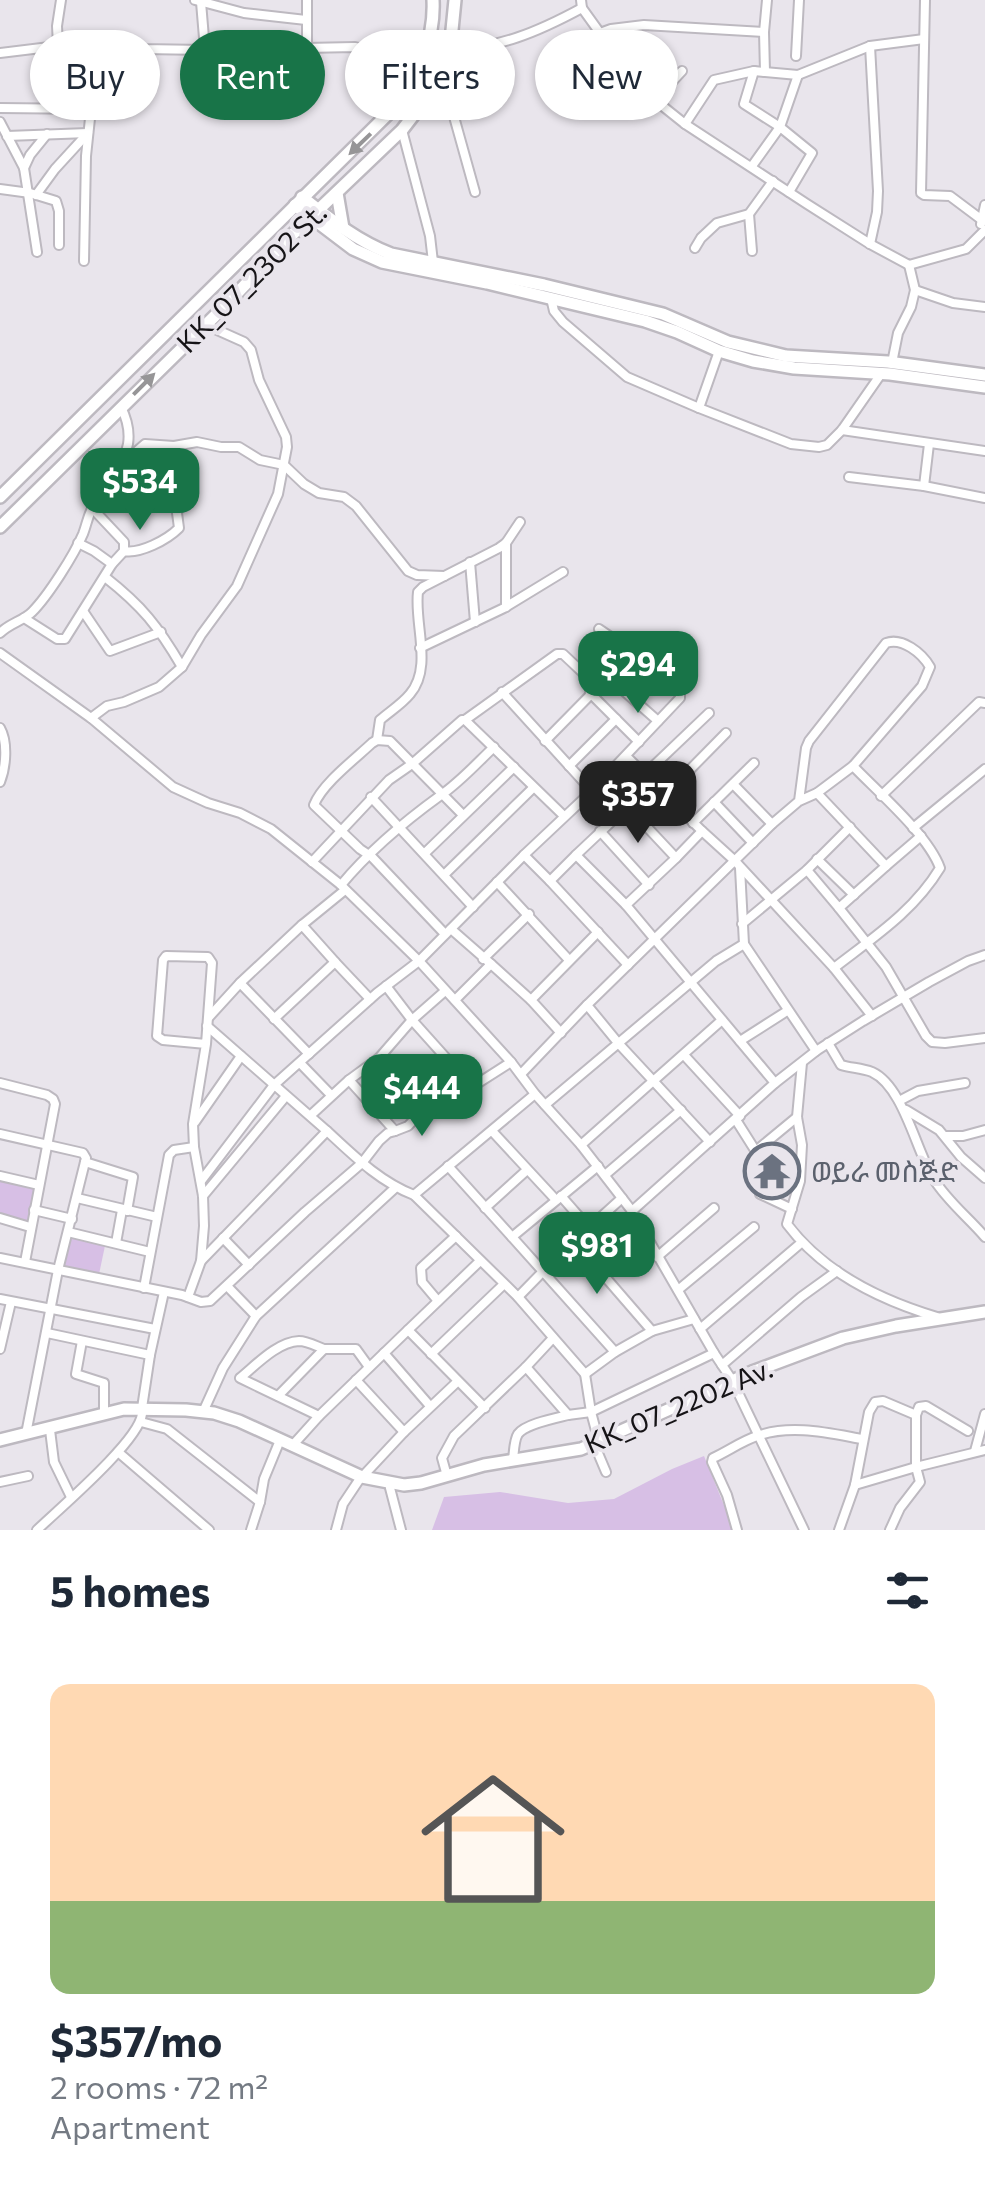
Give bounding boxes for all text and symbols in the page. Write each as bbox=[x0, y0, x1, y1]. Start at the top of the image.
chip: Buy bbox=[30, 30, 160, 120]
chip: Rent bbox=[180, 30, 325, 120]
chip: Filters bbox=[345, 30, 515, 120]
chip: New bbox=[535, 30, 678, 120]
one-way arrow bbox=[348, 131, 372, 155]
street label: KK_07_2302 St. bbox=[169, 195, 333, 359]
one-way arrow bbox=[131, 373, 155, 396]
pin: $534 bbox=[81, 448, 199, 533]
text: $534 bbox=[102, 460, 178, 500]
pin: $294 bbox=[579, 631, 697, 716]
text: $294 bbox=[600, 643, 676, 683]
pin: $357 bbox=[579, 761, 697, 846]
text: $357 bbox=[601, 773, 675, 813]
pin: $444 bbox=[363, 1054, 481, 1139]
text: $444 bbox=[383, 1066, 461, 1106]
temple icon: ወይራ መስጅድ bbox=[742, 1141, 802, 1201]
place label: ወይራ መስጅድ bbox=[811, 1154, 958, 1188]
pin: $981 bbox=[538, 1212, 656, 1297]
text: $981 bbox=[561, 1224, 633, 1264]
street label: KK_07_2202 Av. bbox=[579, 1350, 777, 1460]
icon: filters bbox=[880, 1563, 935, 1618]
text: 5 homes bbox=[50, 1564, 210, 1616]
icon: home bbox=[403, 1749, 583, 1929]
text: $357/mo bbox=[50, 2014, 222, 2066]
text: 2 rooms · 72 m² bbox=[50, 2066, 268, 2106]
text: Apartment bbox=[50, 2106, 210, 2146]

